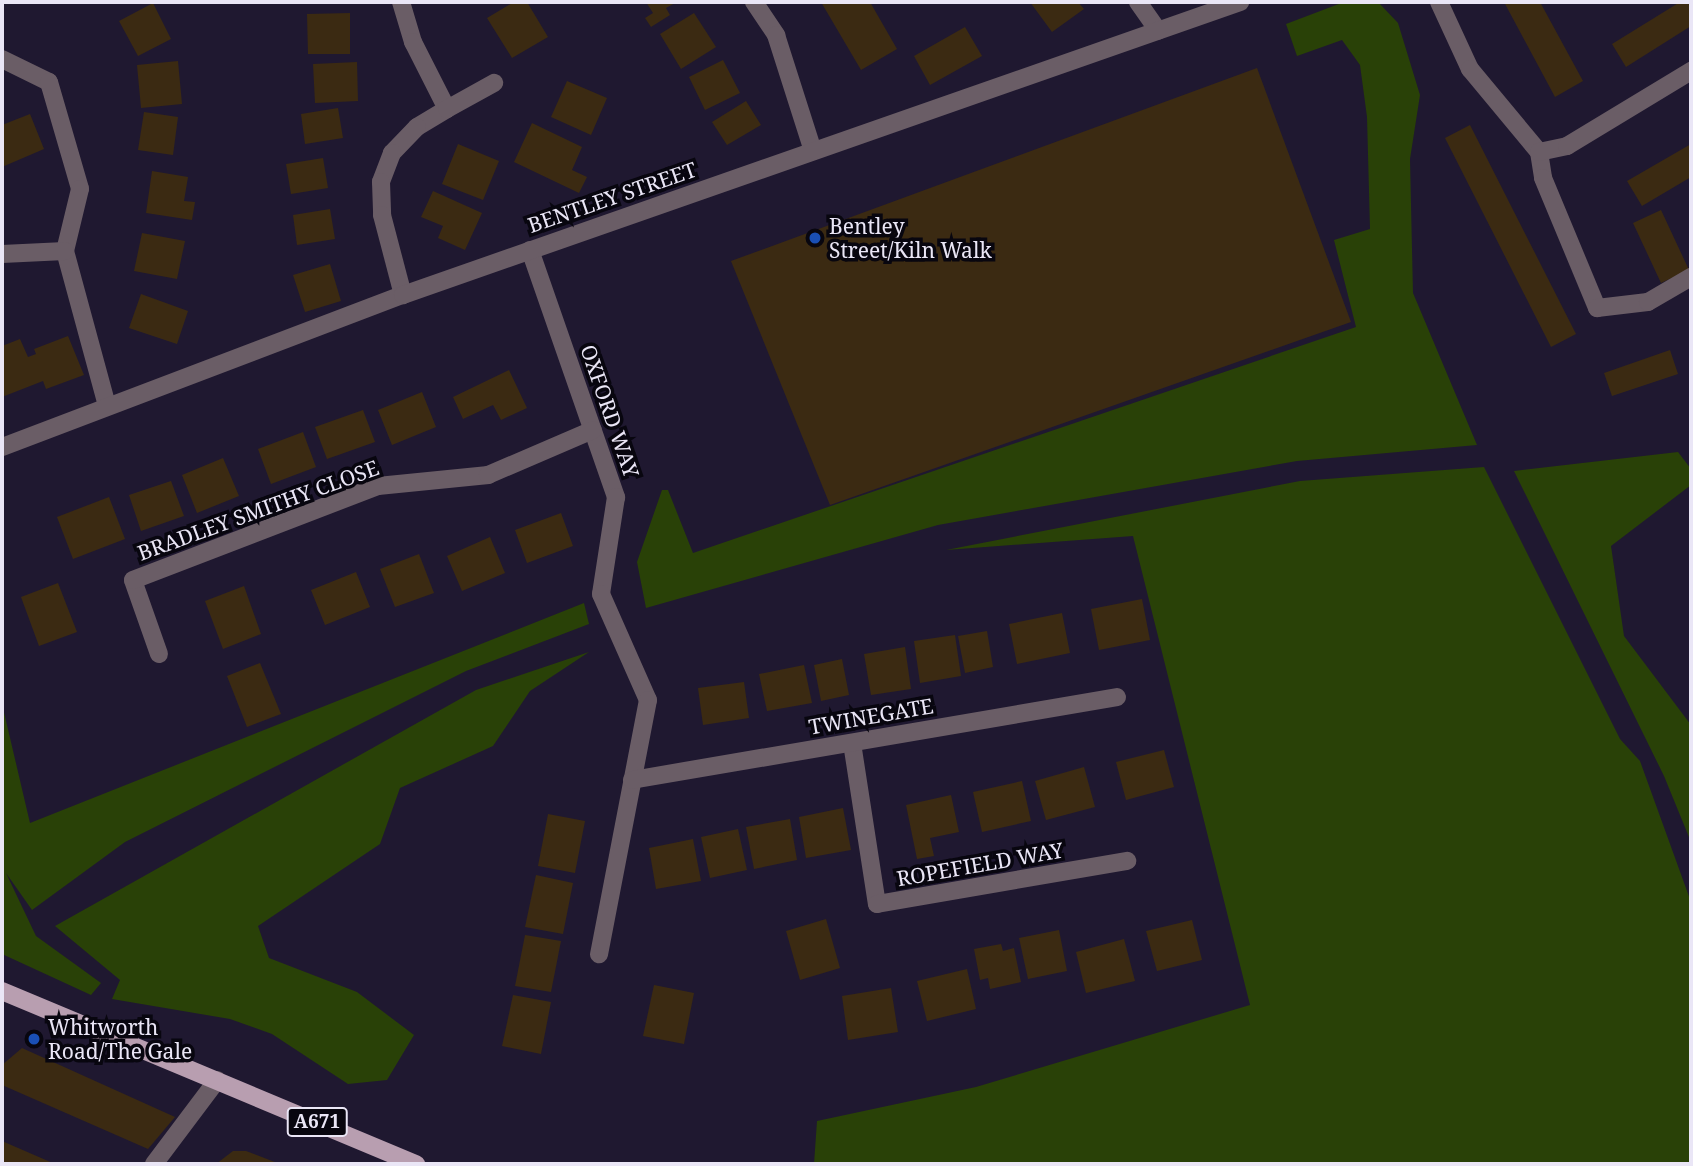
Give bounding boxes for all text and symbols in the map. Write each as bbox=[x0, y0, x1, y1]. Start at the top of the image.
street label: BENTLEY STREET bbox=[524, 156, 700, 238]
place label: Bentley Street/Kiln Walk bbox=[829, 213, 992, 263]
marker: Bentley Street/Kiln Walk bbox=[807, 230, 823, 246]
street label: OXFORD WAY bbox=[576, 341, 644, 481]
street label: BRADLEY SMITHY CLOSE bbox=[134, 455, 382, 565]
street label: TWINEGATE bbox=[807, 693, 935, 739]
street label: ROPEFIELD WAY bbox=[895, 837, 1065, 891]
place label: Whitworth Road/The Gale bbox=[48, 1014, 192, 1064]
marker: Whitworth Road/The Gale bbox=[26, 1031, 42, 1047]
road number: A671 bbox=[286, 1106, 348, 1138]

